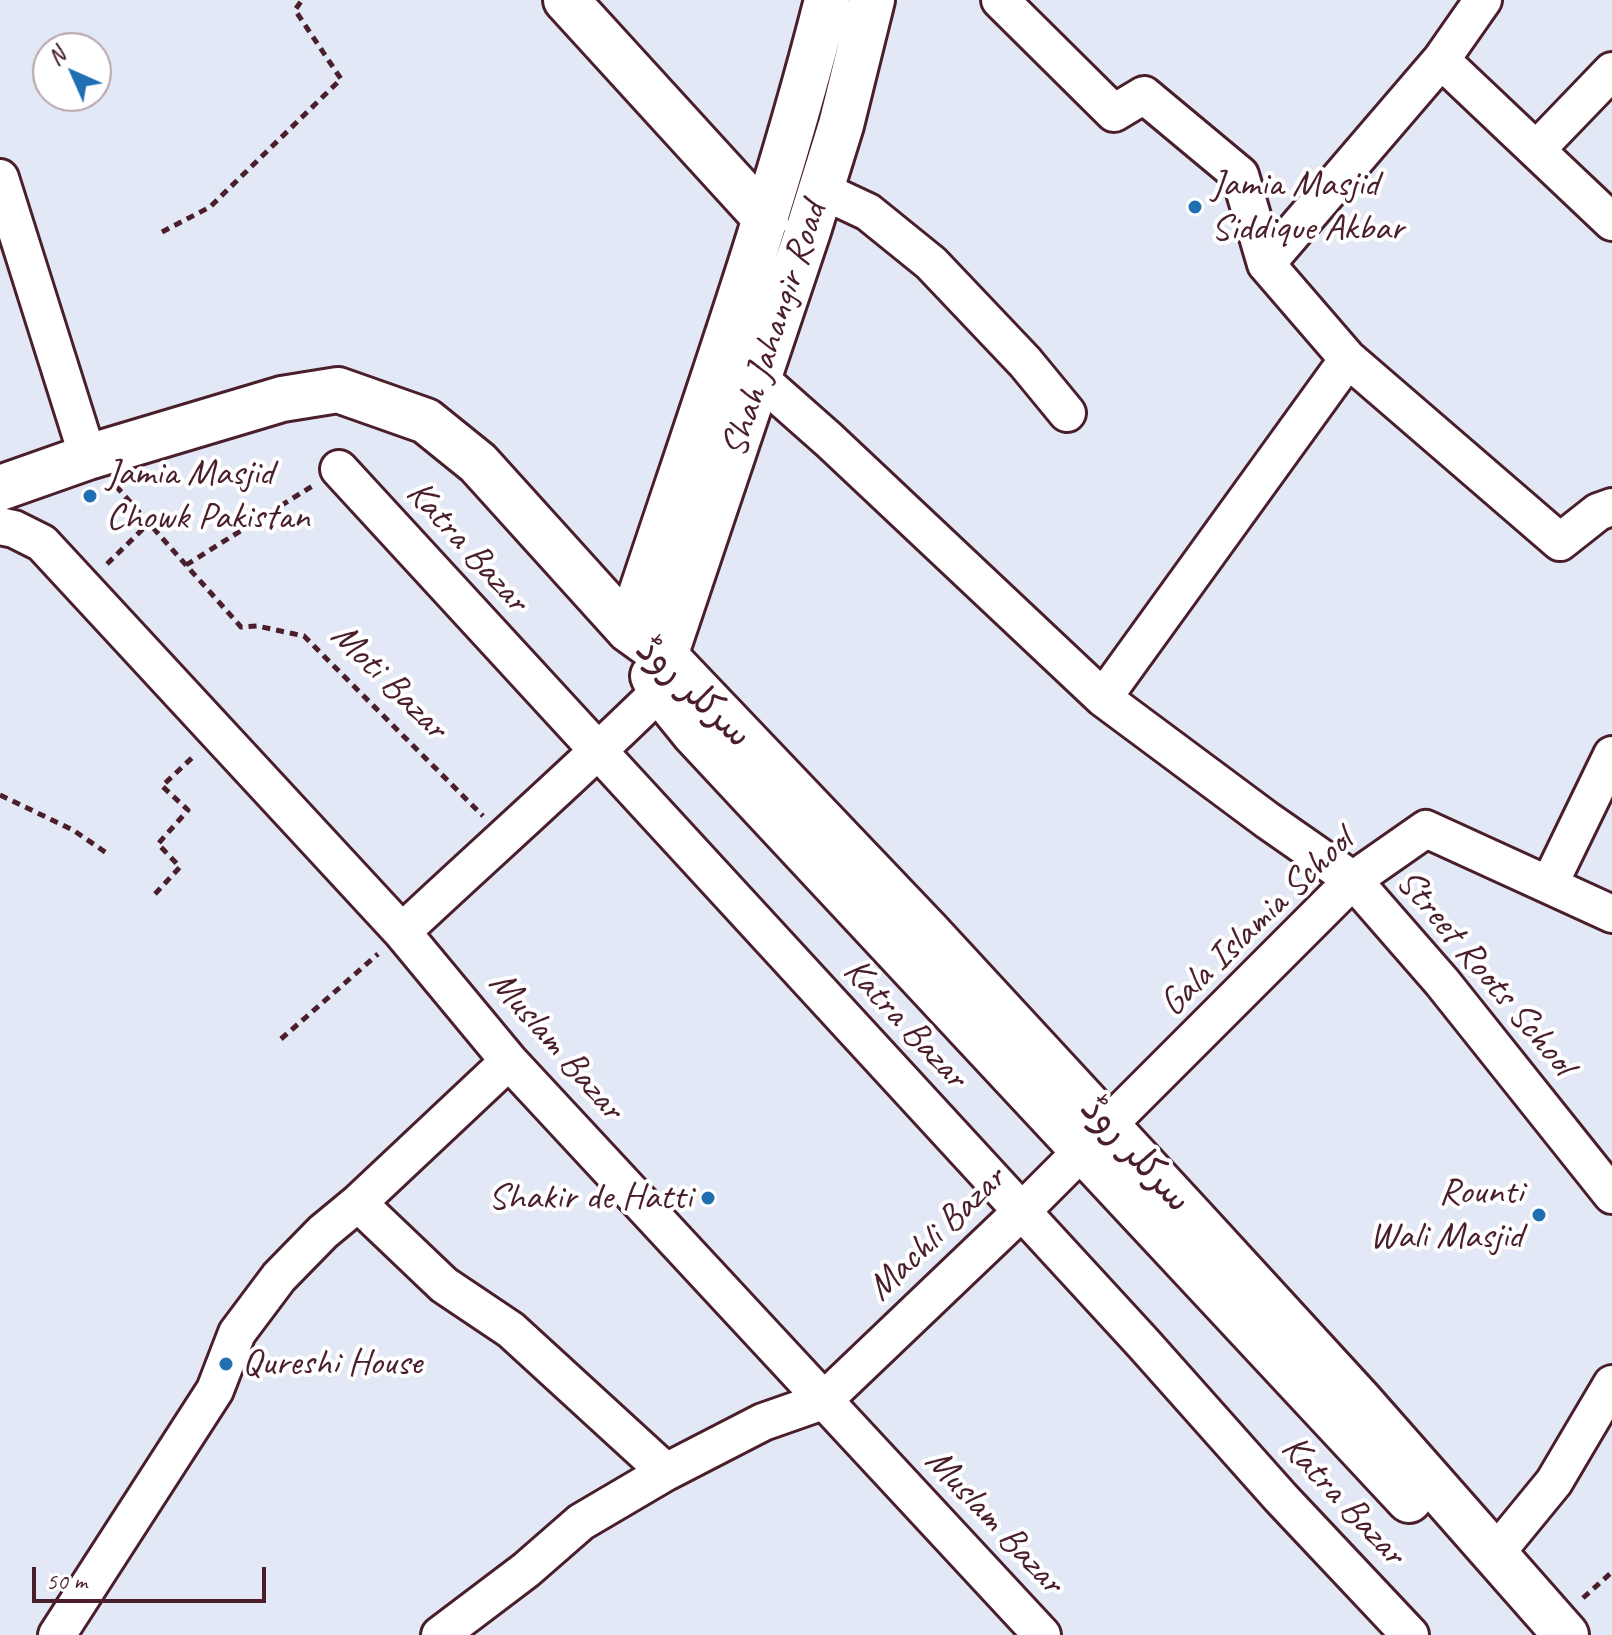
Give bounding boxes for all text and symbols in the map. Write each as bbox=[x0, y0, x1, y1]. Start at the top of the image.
north arrow bbox=[32, 32, 112, 112]
text: N bbox=[42, 42, 71, 71]
place label: Jamia Masjid Siddique Akbar bbox=[1211, 162, 1404, 252]
street label: Shah Jahangir Road bbox=[712, 197, 838, 463]
marker: Jamia Masjid Siddique Akbar bbox=[1186, 198, 1204, 216]
place label: Jamia Masjid Chowk Pakistan bbox=[106, 451, 310, 540]
street label: Katra Bazar bbox=[396, 472, 538, 622]
marker: Jamia Masjid Chowk Pakistan bbox=[81, 487, 99, 505]
street label: Moti Bazar bbox=[321, 614, 457, 750]
street label: سرکلر روڈ bbox=[625, 628, 761, 758]
street label: Gala Islamia School bbox=[1151, 819, 1363, 1027]
street label: Street Roots School bbox=[1385, 861, 1585, 1085]
street label: Katra Bazar bbox=[833, 949, 977, 1099]
street label: Muslam Bazar bbox=[479, 962, 633, 1130]
street label: سرکلر روڈ bbox=[1070, 1087, 1200, 1223]
street label: Machli Bazar bbox=[858, 1157, 1016, 1311]
place label: Rounti Wali Masjid bbox=[1370, 1170, 1523, 1260]
place label: Shakir de Hatti bbox=[488, 1175, 692, 1221]
marker: Shakir de Hatti bbox=[699, 1189, 717, 1207]
marker: Rounti Wali Masjid bbox=[1530, 1206, 1548, 1224]
place label: Qureshi House bbox=[242, 1341, 422, 1387]
marker: Qureshi House bbox=[217, 1355, 235, 1373]
street label: Katra Bazar bbox=[1271, 1426, 1415, 1576]
street label: Muslam Bazar bbox=[915, 1439, 1073, 1605]
scale bar bbox=[36, 1551, 270, 1601]
text: 50 m bbox=[46, 1566, 87, 1596]

